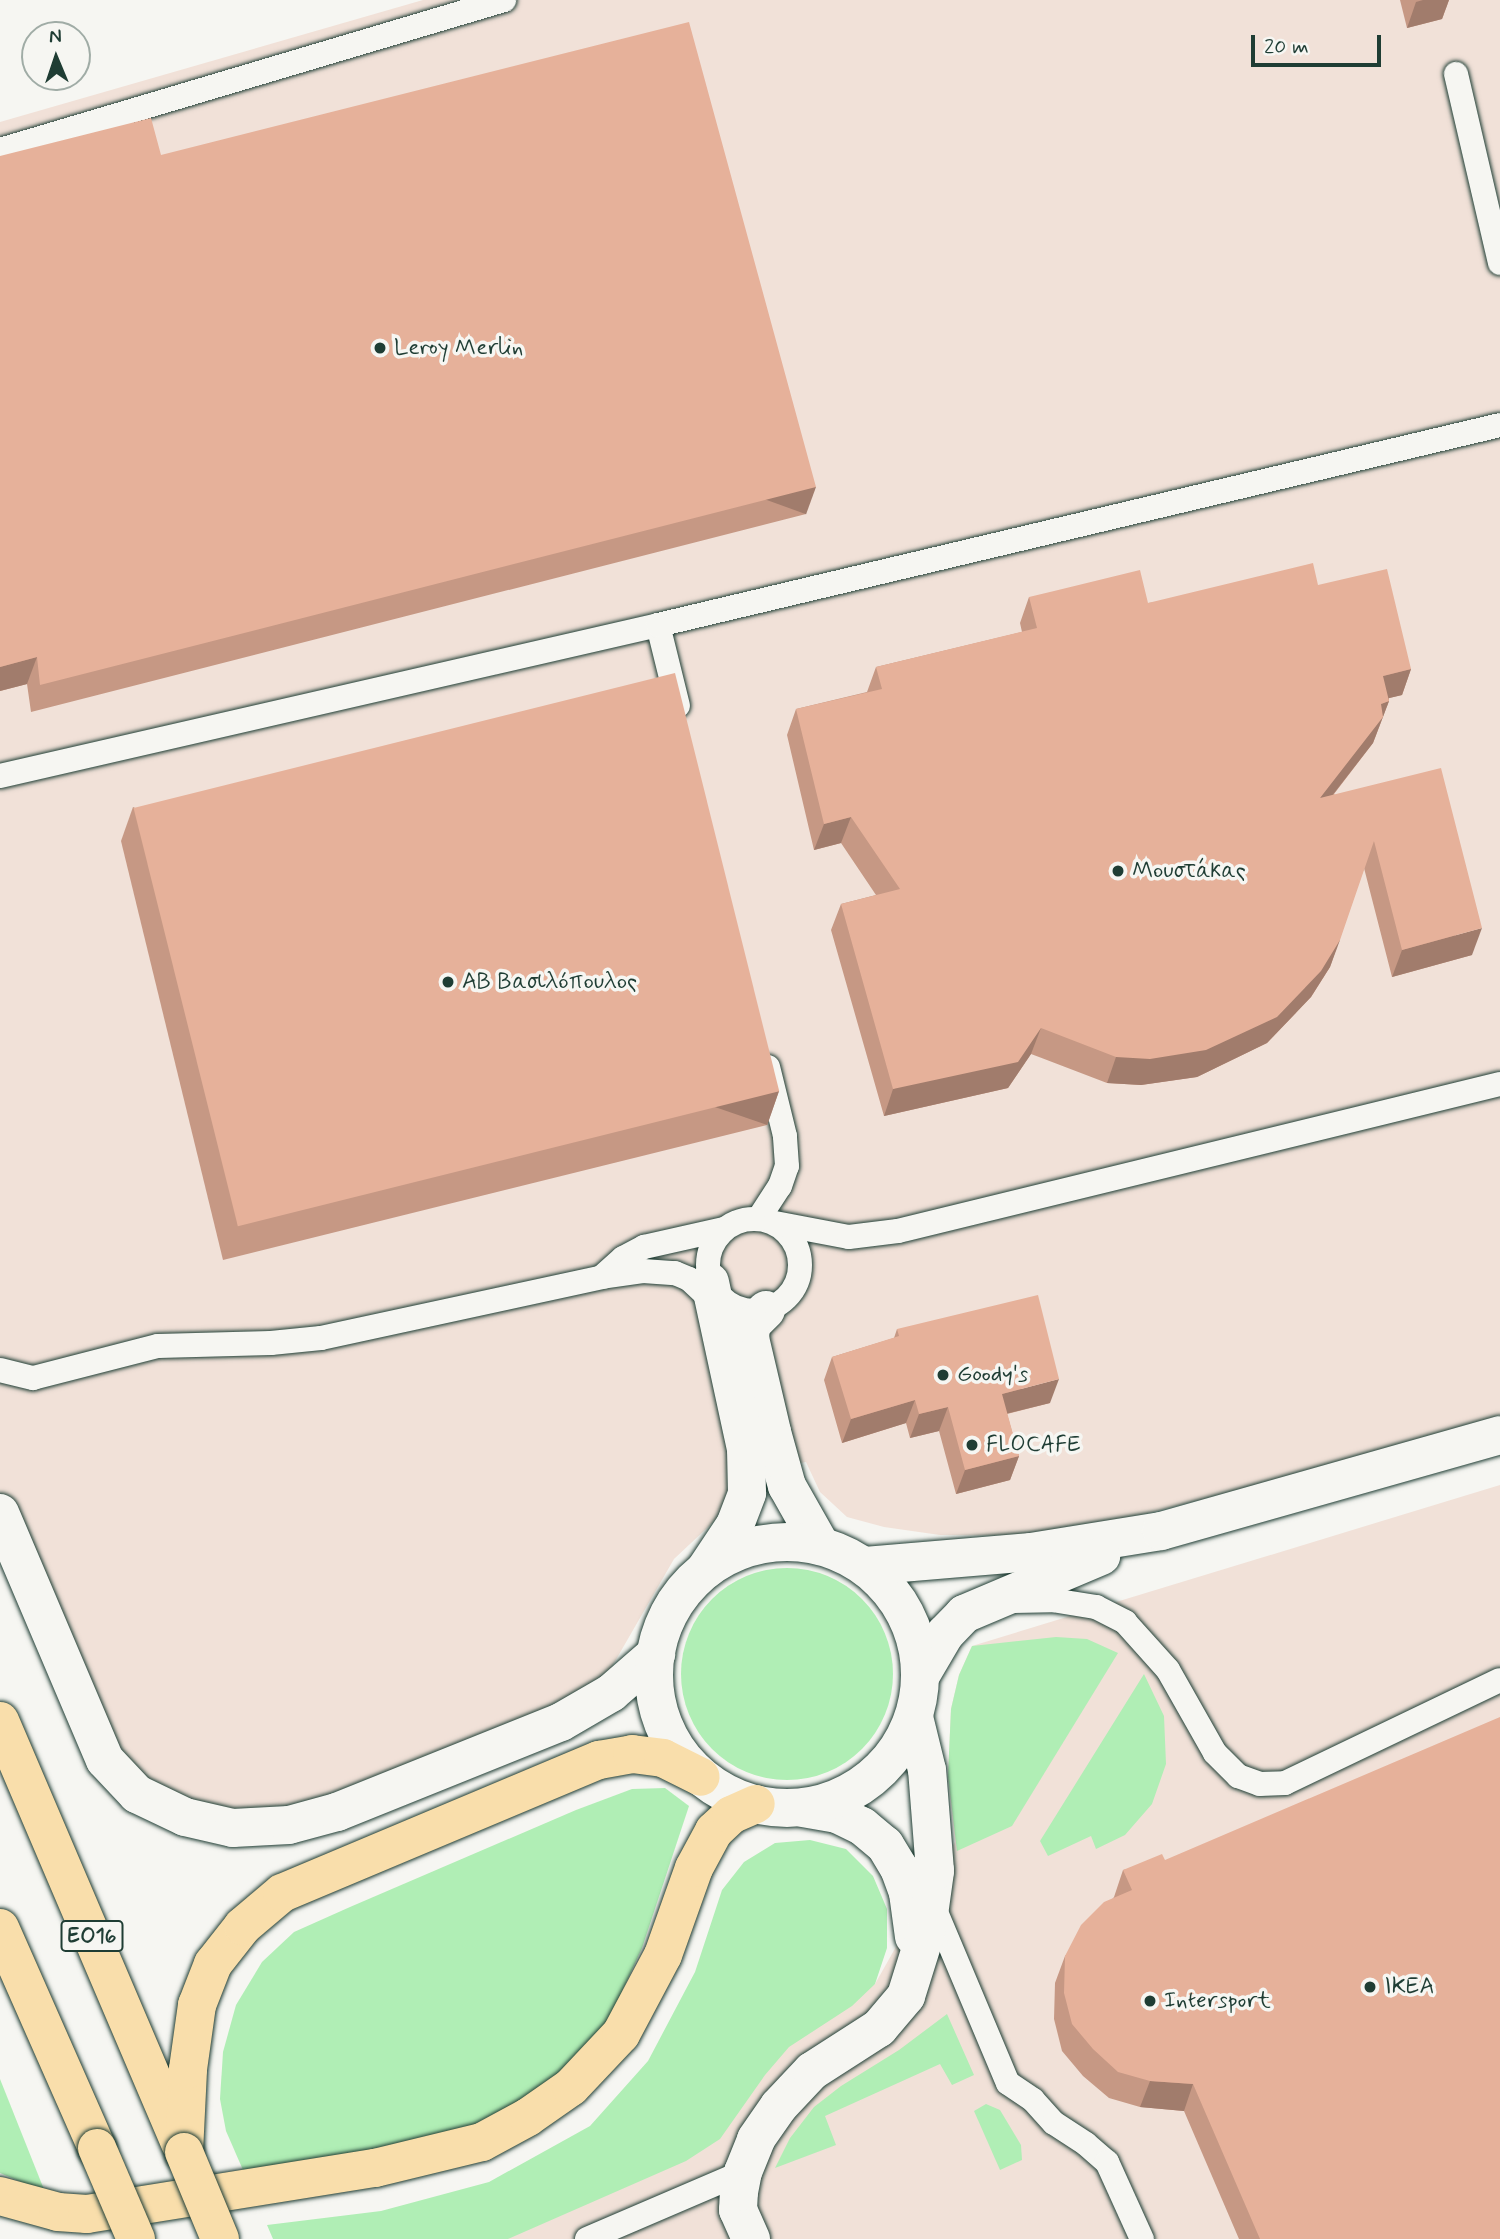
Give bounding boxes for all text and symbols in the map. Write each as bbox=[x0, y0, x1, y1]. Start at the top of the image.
north arrow bbox=[21, 21, 91, 91]
scale bar bbox=[1255, 21, 1384, 65]
text: N bbox=[49, 24, 62, 49]
text: 20 m bbox=[1264, 33, 1309, 61]
place label: Leroy Merlin bbox=[394, 334, 521, 362]
marker: Leroy Merlin bbox=[372, 340, 388, 356]
place label: Μουστάκας bbox=[1132, 857, 1246, 885]
marker: Μουστάκας bbox=[1110, 863, 1126, 879]
place label: ΑΒ Βασιλόπουλος bbox=[462, 968, 637, 996]
marker: ΑΒ Βασιλόπουλος bbox=[440, 974, 456, 990]
place label: Goody's bbox=[957, 1361, 1028, 1389]
marker: Goody's bbox=[935, 1367, 951, 1383]
place label: FLOCAFE bbox=[986, 1431, 1080, 1459]
marker: FLOCAFE bbox=[964, 1437, 980, 1453]
road number: ΕΟ16 bbox=[60, 1918, 124, 1954]
place label: ΙΚΕΑ bbox=[1384, 1973, 1435, 2001]
marker: ΙΚΕΑ bbox=[1362, 1979, 1378, 1995]
place label: Intersport bbox=[1164, 1987, 1271, 2015]
marker: Intersport bbox=[1142, 1993, 1158, 2009]

